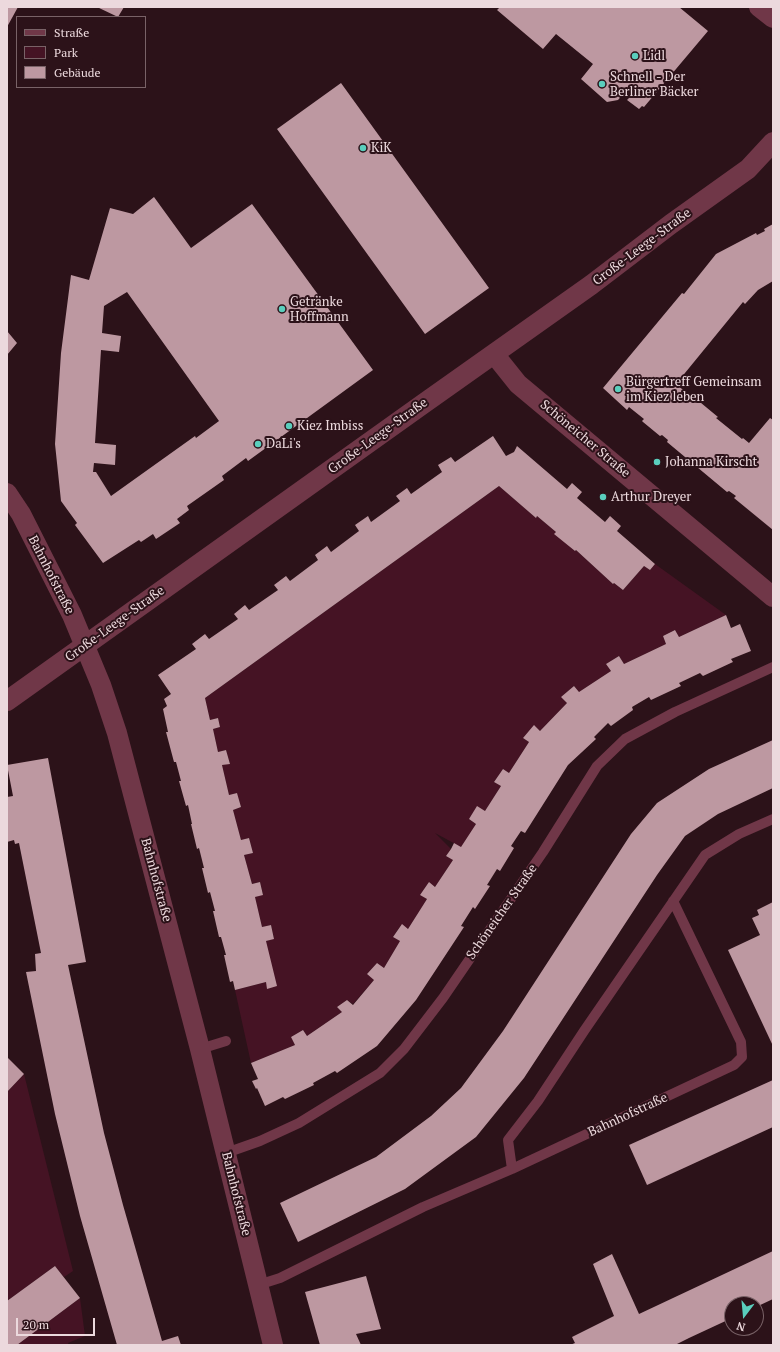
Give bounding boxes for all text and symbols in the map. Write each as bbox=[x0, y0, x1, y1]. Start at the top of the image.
legend bbox=[16, 16, 146, 88]
text: Straße bbox=[54, 25, 89, 40]
text: Park bbox=[54, 45, 78, 60]
place label: Lidl bbox=[643, 48, 665, 64]
marker: Lidl bbox=[630, 51, 640, 61]
text: Gebäude bbox=[54, 65, 100, 80]
place label: Schnell - Der Berliner Bäcker bbox=[610, 69, 698, 100]
marker: Schnell - Der Berliner Bäcker bbox=[597, 79, 607, 89]
place label: KiK bbox=[371, 140, 392, 156]
marker: KiK bbox=[358, 143, 368, 153]
street label: Große-Leege-Straße bbox=[590, 205, 694, 289]
place label: Getränke Hoffmann bbox=[290, 294, 349, 325]
marker: Getränke Hoffmann bbox=[277, 304, 287, 314]
place label: Bürgertreff Gemeinsam im Kiez leben bbox=[626, 374, 762, 405]
marker: Bürgertreff Gemeinsam im Kiez leben bbox=[613, 384, 623, 394]
street label: Große-Leege-Straße bbox=[325, 395, 431, 477]
street label: Schöneicher Straße bbox=[537, 397, 633, 481]
place label: Kiez Imbiss bbox=[297, 418, 363, 434]
marker: Kiez Imbiss bbox=[284, 421, 294, 431]
place label: DaLi's bbox=[266, 436, 301, 452]
marker: DaLi's bbox=[253, 439, 263, 449]
place label: Johanna Kirscht bbox=[665, 454, 757, 470]
marker: Johanna Kirscht bbox=[652, 457, 662, 467]
place label: Arthur Dreyer bbox=[611, 489, 691, 505]
marker: Arthur Dreyer bbox=[598, 492, 608, 502]
street label: Bahnhofstraße bbox=[25, 533, 77, 617]
street label: Große-Leege-Straße bbox=[62, 583, 168, 665]
street label: Bahnhofstraße bbox=[137, 836, 175, 924]
street label: Schöneicher Straße bbox=[463, 861, 541, 963]
street label: Bahnhofstraße bbox=[586, 1090, 670, 1140]
street label: Bahnhofstraße bbox=[218, 1150, 254, 1238]
north arrow bbox=[724, 1296, 764, 1336]
scale bar bbox=[18, 1310, 97, 1336]
text: 20 m bbox=[23, 1317, 49, 1332]
text: N bbox=[735, 1319, 747, 1334]

